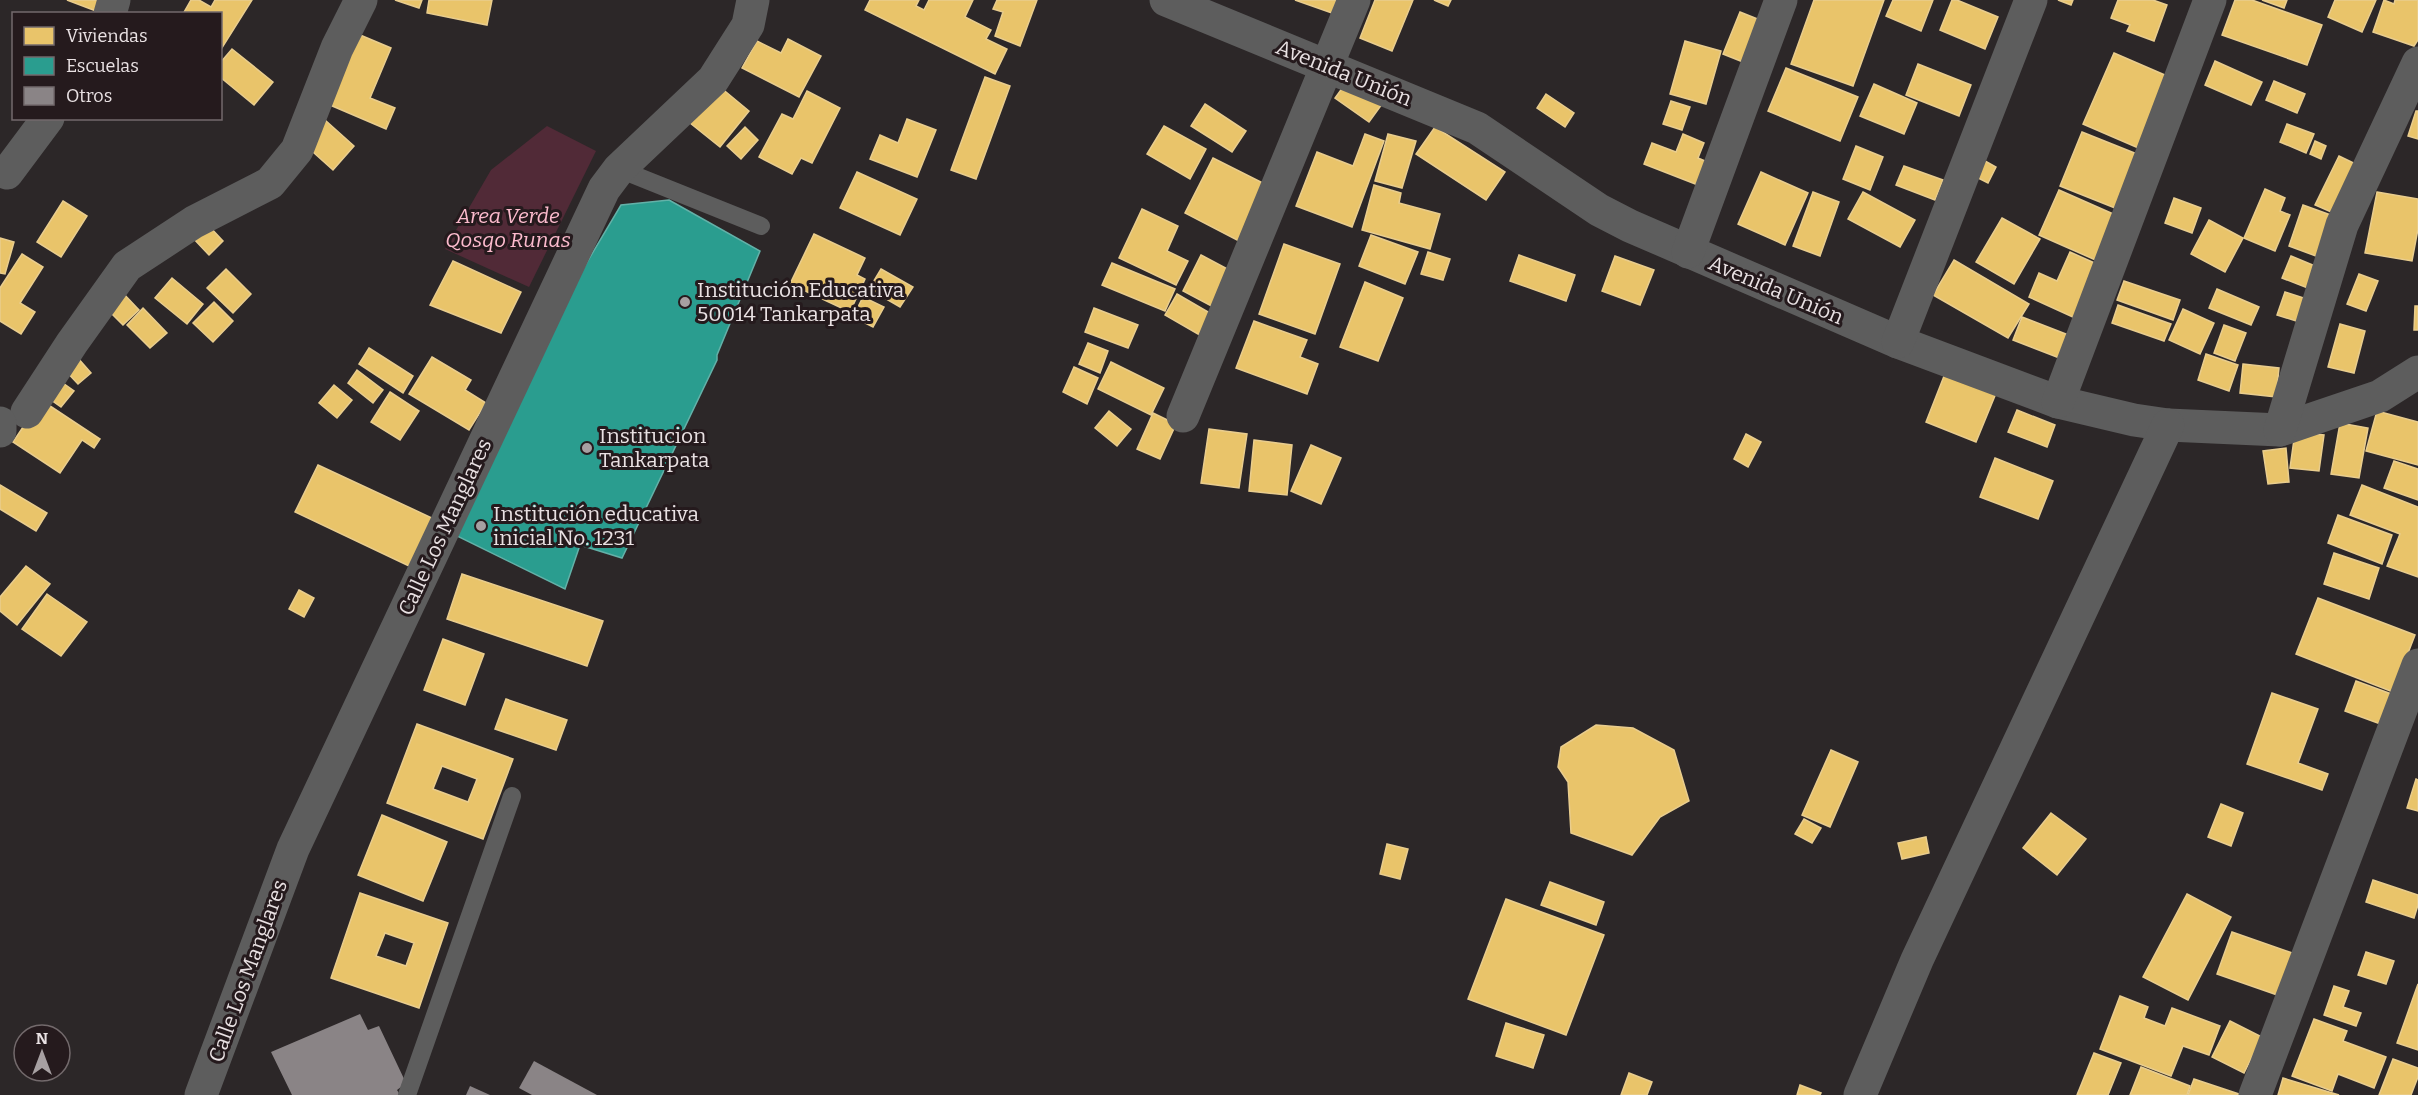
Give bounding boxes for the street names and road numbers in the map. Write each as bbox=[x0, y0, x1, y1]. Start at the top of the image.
street label: Avenida Unión bbox=[1272, 34, 1416, 112]
street label: Avenida Unión bbox=[1705, 250, 1847, 330]
street label: Calle Los Manglares bbox=[393, 434, 497, 620]
street label: Calle Los Manglares bbox=[203, 876, 293, 1066]

